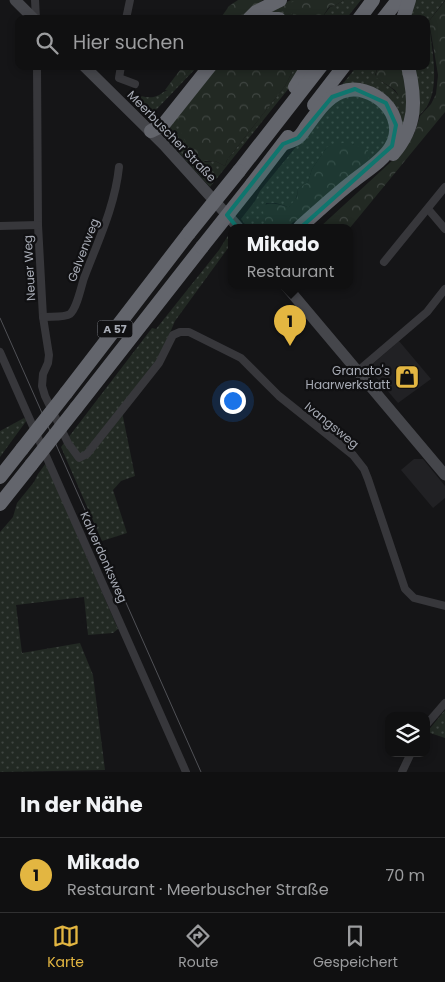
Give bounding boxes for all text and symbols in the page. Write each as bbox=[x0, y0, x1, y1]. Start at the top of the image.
search box bbox=[15, 15, 430, 70]
icon: search bbox=[33, 29, 61, 57]
text: Hier suchen bbox=[73, 29, 184, 56]
street label: Meerbuscher Straße bbox=[124, 86, 220, 186]
street label: Gelvenweg bbox=[63, 216, 103, 284]
popup bbox=[228, 224, 353, 289]
text: Mikado bbox=[247, 231, 319, 258]
street label: Neuer Weg bbox=[19, 235, 39, 301]
text: Restaurant bbox=[247, 260, 334, 283]
pin: 1 bbox=[274, 305, 306, 346]
road number: A 57 bbox=[98, 320, 132, 338]
place label: Granato's Haarwerkstatt bbox=[306, 362, 390, 393]
shop icon: Granato's Haarwerkstatt bbox=[394, 364, 420, 390]
your location bbox=[220, 388, 246, 414]
street label: Ivangsweg bbox=[301, 398, 363, 452]
street label: Kalverdonksweg bbox=[76, 509, 132, 605]
map controls bbox=[385, 712, 430, 757]
button: layers bbox=[385, 712, 430, 757]
text: In der Nähe bbox=[20, 790, 143, 819]
text: Mikado bbox=[67, 849, 140, 876]
text: 1 bbox=[33, 864, 39, 887]
text: 70 m bbox=[385, 864, 425, 887]
text: Restaurant · Meerbuscher Straße bbox=[67, 878, 329, 901]
tab: Karte bbox=[47, 922, 84, 973]
tab: Route bbox=[178, 922, 219, 973]
tab: Gespeichert bbox=[313, 922, 398, 973]

